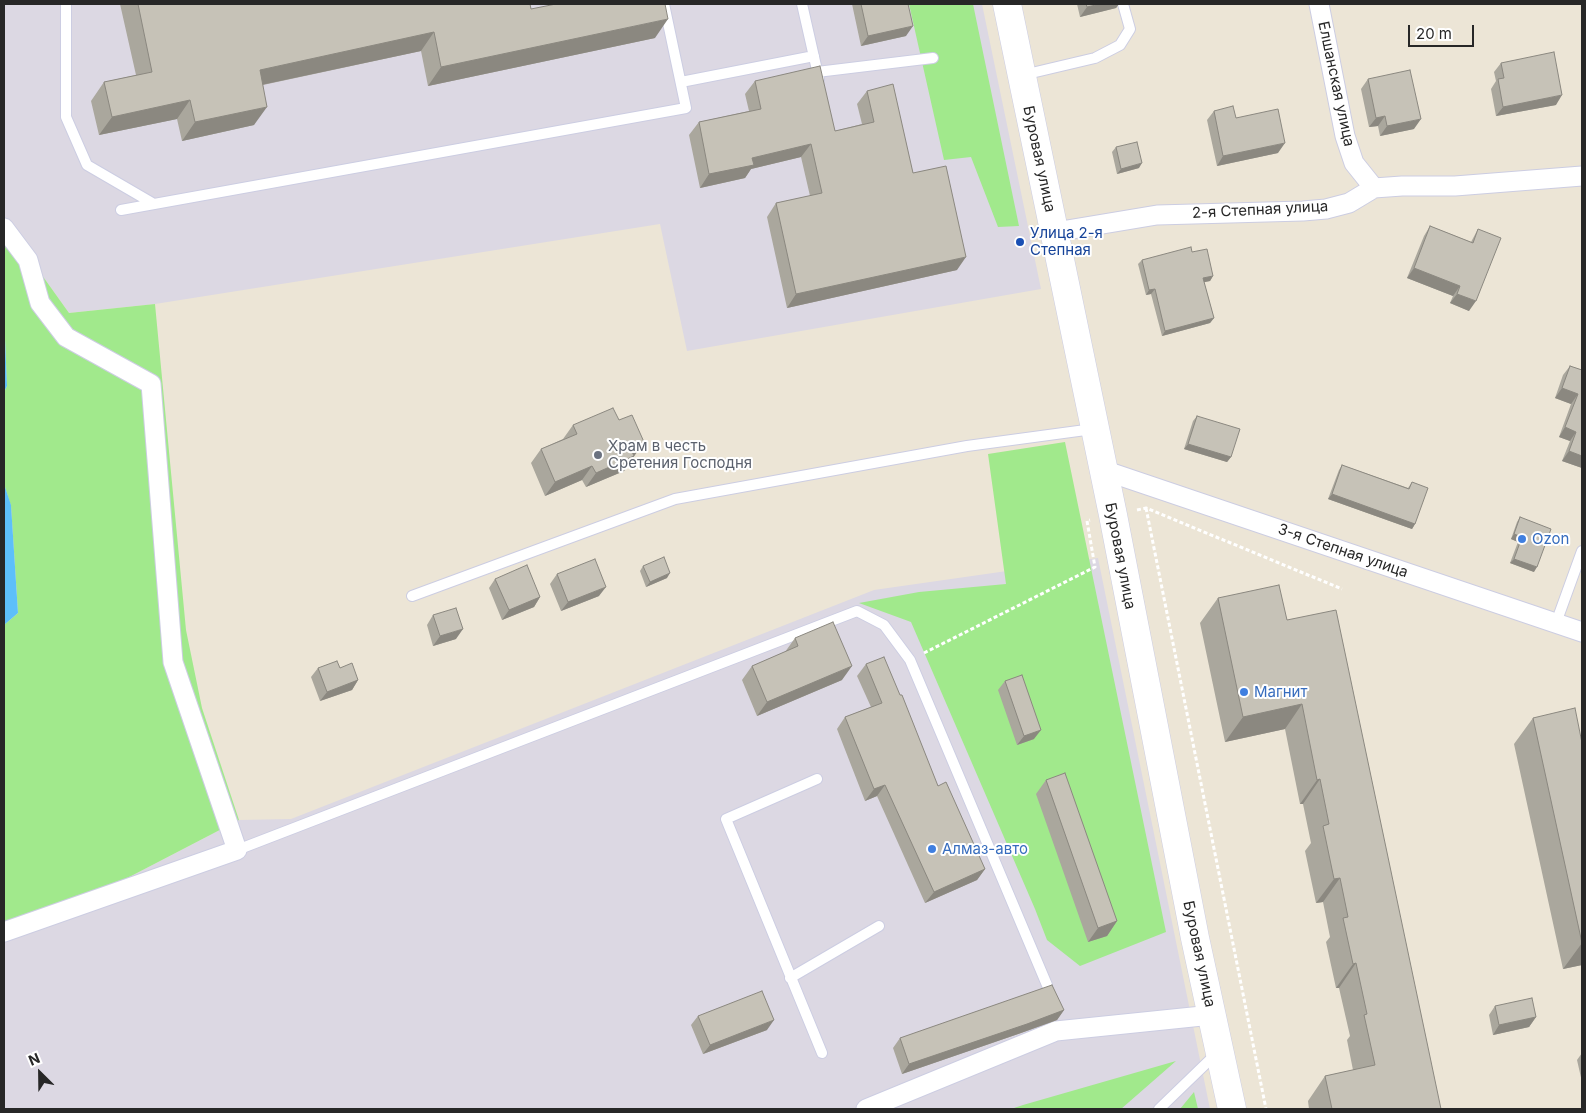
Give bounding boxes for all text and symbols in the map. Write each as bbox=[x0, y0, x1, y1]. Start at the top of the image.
scale bar bbox=[1411, 15, 1477, 47]
street label: Елшанская улица bbox=[1314, 20, 1358, 148]
text: 20 m bbox=[1416, 24, 1452, 43]
street label: Буровая улица bbox=[1019, 104, 1059, 214]
street label: 2-я Степная улица bbox=[1191, 197, 1329, 223]
place label: Улица 2-я Степная bbox=[1030, 224, 1103, 259]
marker: Улица 2-я Степная bbox=[1014, 236, 1026, 248]
place label: Храм в честь Сретения Господня bbox=[608, 437, 752, 472]
marker: Храм в честь Сретения Господня bbox=[592, 449, 604, 461]
street label: Буровая улица bbox=[1101, 501, 1139, 611]
street label: 3-я Степная улица bbox=[1276, 520, 1410, 582]
place label: Ozon bbox=[1532, 530, 1569, 548]
marker: Ozon bbox=[1516, 533, 1528, 545]
place label: Магнит bbox=[1254, 683, 1307, 701]
marker: Магнит bbox=[1238, 686, 1250, 698]
place label: Алмаз-авто bbox=[942, 840, 1028, 858]
marker: Алмаз-авто bbox=[926, 843, 938, 855]
street label: Буровая улица bbox=[1179, 899, 1219, 1009]
north arrow bbox=[15, 1048, 65, 1098]
text: N bbox=[26, 1049, 42, 1069]

